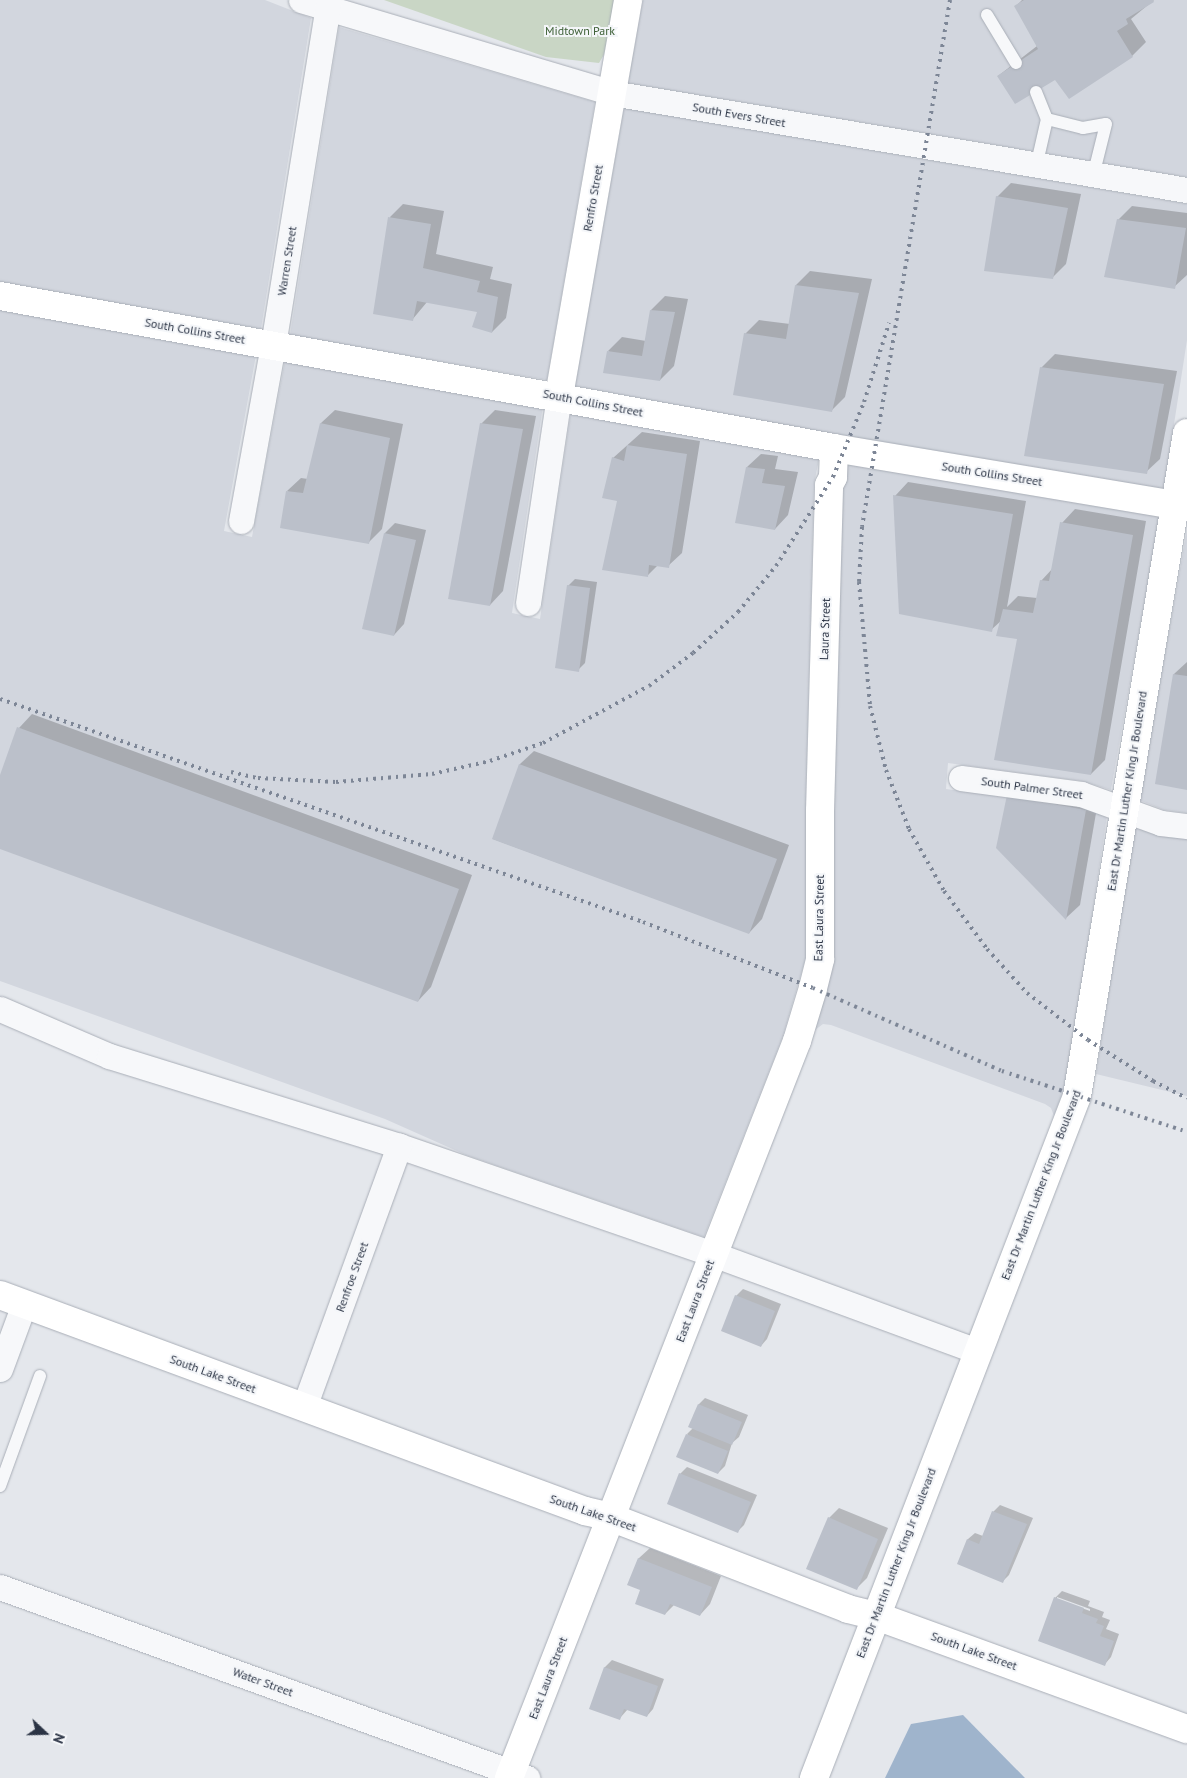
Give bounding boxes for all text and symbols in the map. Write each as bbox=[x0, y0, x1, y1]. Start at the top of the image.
park label: Midtown Park bbox=[545, 24, 615, 38]
street label: South Evers Street bbox=[691, 100, 787, 130]
street label: Renfro Street bbox=[580, 164, 606, 232]
street label: Warren Street bbox=[274, 225, 300, 297]
street label: South Collins Street bbox=[144, 315, 246, 347]
street label: South Collins Street bbox=[542, 386, 644, 420]
street label: South Collins Street bbox=[941, 459, 1043, 489]
street label: Laura Street bbox=[817, 598, 833, 660]
street label: East Dr Martin Luther King Jr Boulevard bbox=[1104, 690, 1150, 892]
street label: South Palmer Street bbox=[980, 774, 1084, 802]
street label: East Laura Street bbox=[811, 874, 827, 962]
street label: East Dr Martin Luther King Jr Boulevard bbox=[998, 1088, 1084, 1282]
street label: Renfroe Street bbox=[333, 1240, 371, 1314]
street label: East Laura Street bbox=[673, 1258, 717, 1344]
street label: South Lake Street bbox=[168, 1352, 258, 1396]
street label: East Dr Martin Luther King Jr Boulevard bbox=[853, 1466, 939, 1660]
street label: South Lake Street bbox=[548, 1491, 638, 1535]
street label: South Lake Street bbox=[929, 1629, 1019, 1673]
street label: East Laura Street bbox=[526, 1635, 570, 1721]
street label: Water Street bbox=[231, 1664, 295, 1700]
north arrow bbox=[20, 1708, 70, 1758]
text: N bbox=[49, 1731, 69, 1746]

